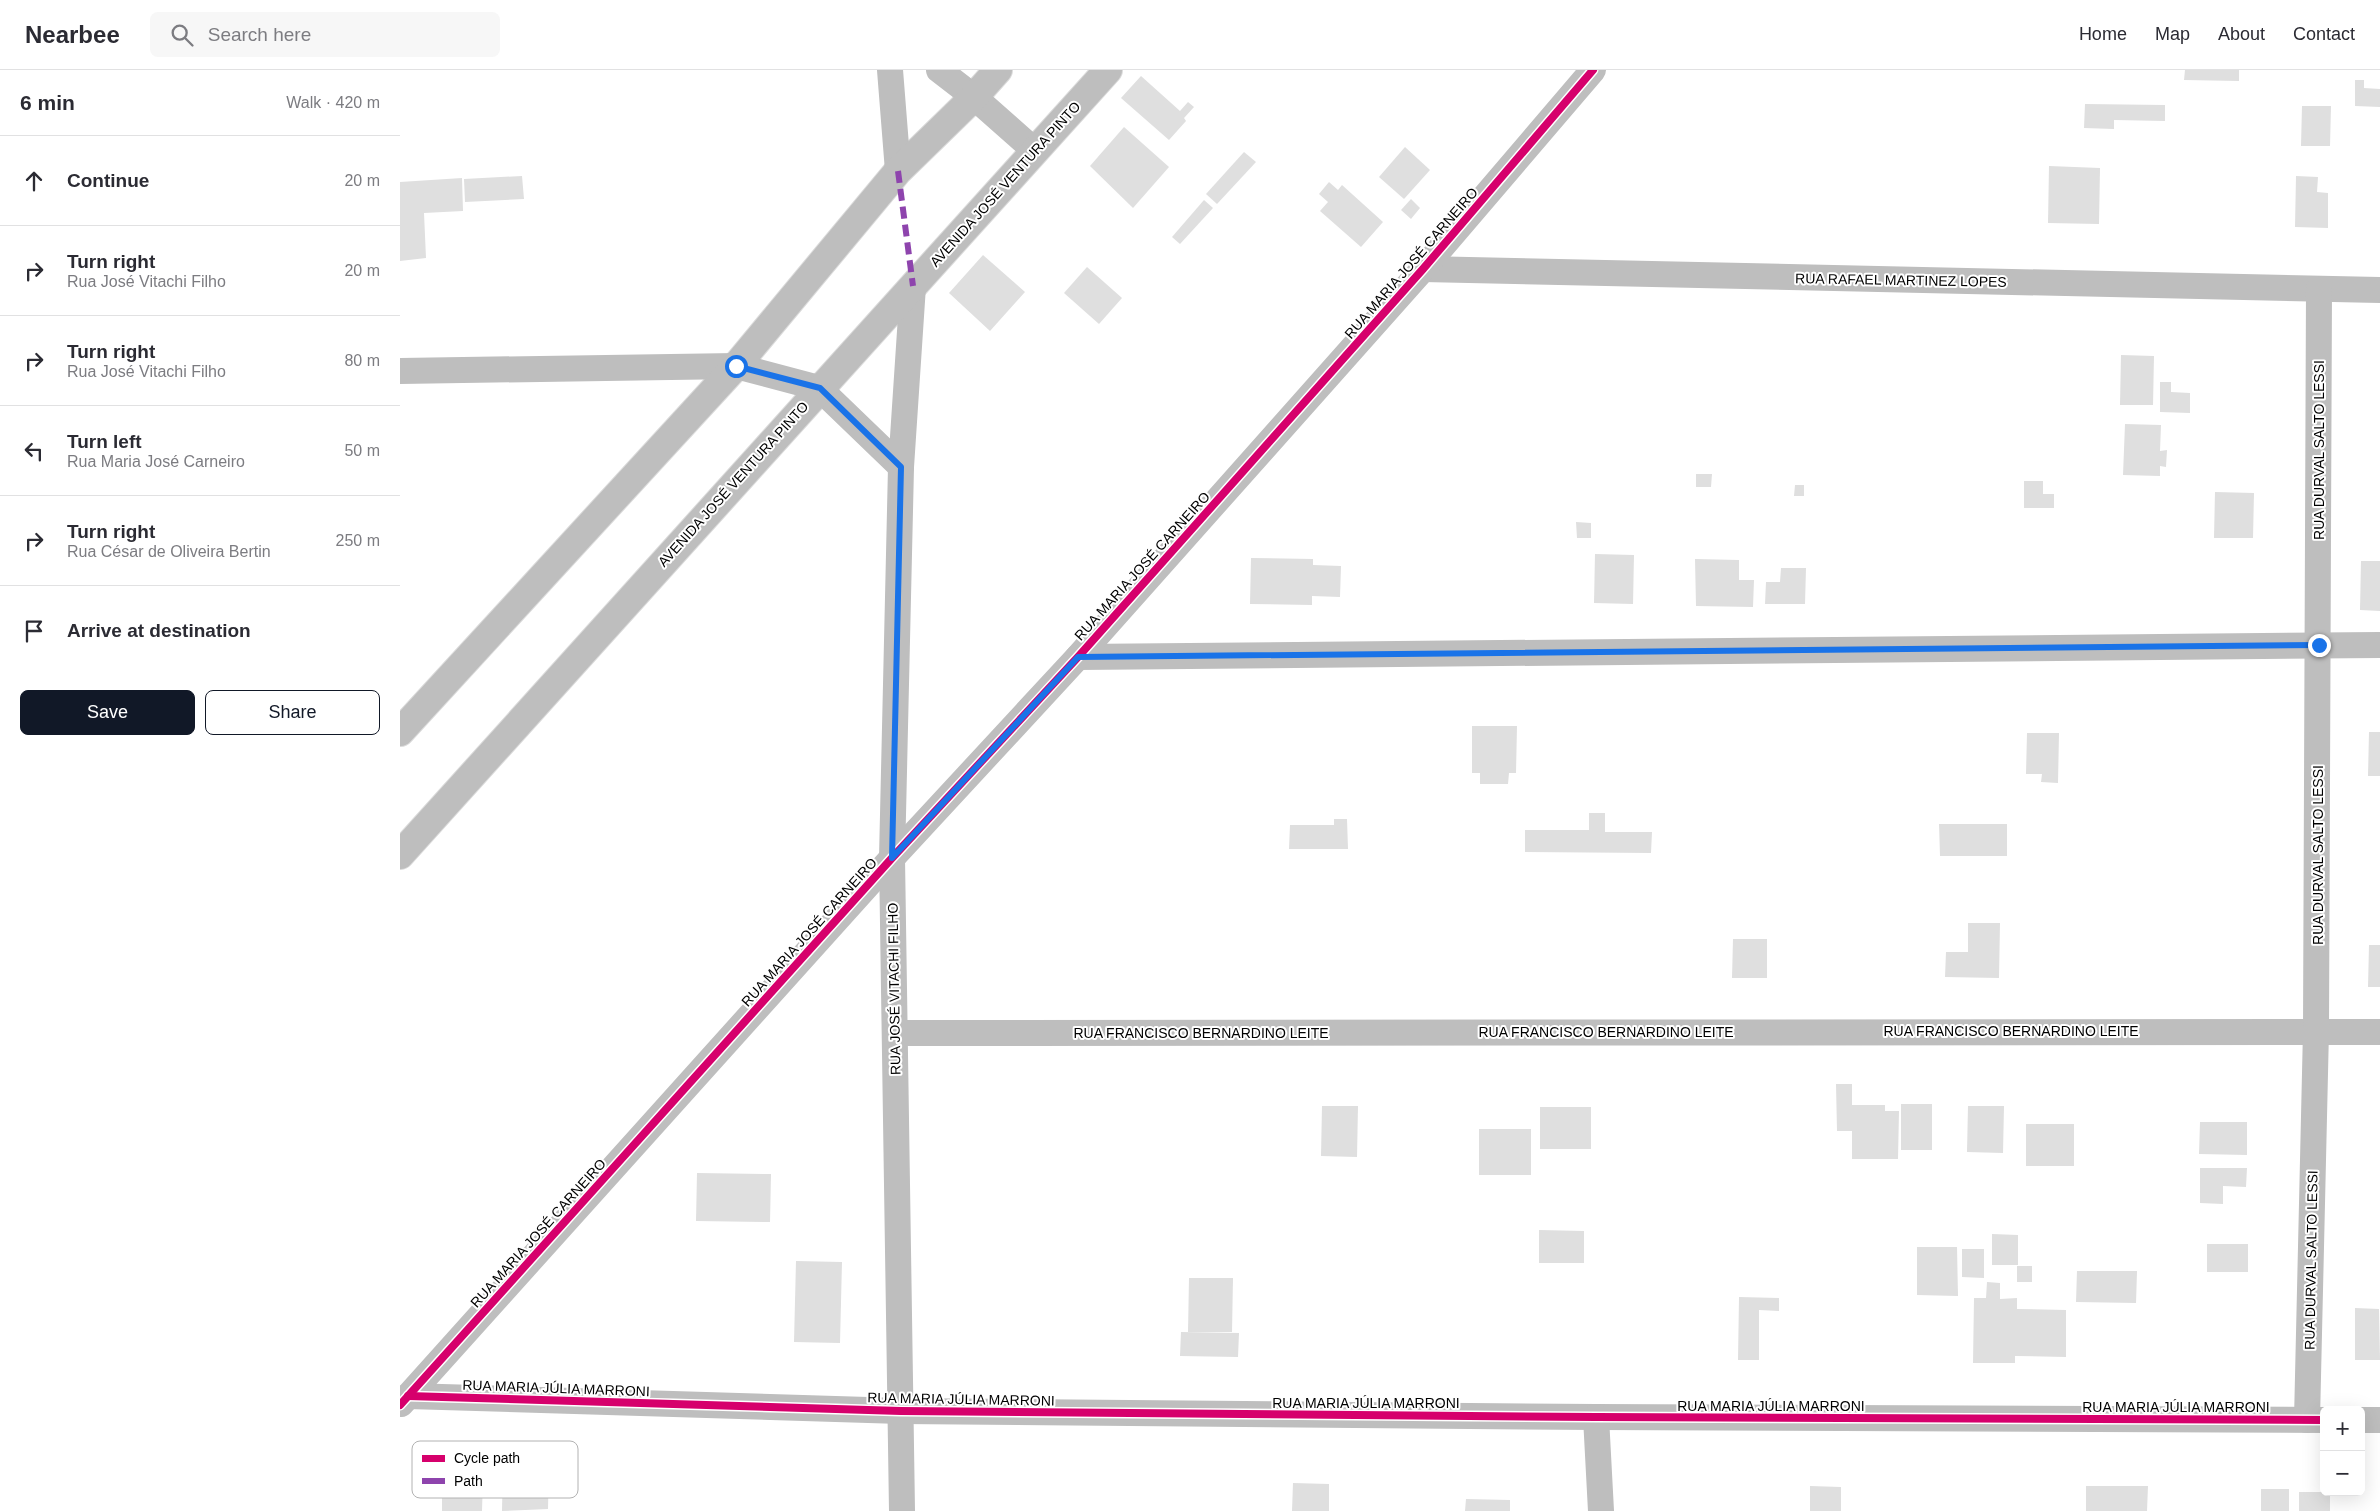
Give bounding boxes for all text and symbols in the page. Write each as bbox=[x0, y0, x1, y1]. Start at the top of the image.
search box bbox=[150, 12, 500, 57]
text: Nearbee bbox=[25, 21, 120, 48]
icon: search bbox=[168, 21, 196, 49]
text: Search here bbox=[208, 24, 311, 45]
text: Home bbox=[2079, 24, 2127, 44]
text: Map bbox=[2155, 24, 2190, 44]
text: About bbox=[2218, 24, 2265, 44]
text: Contact bbox=[2293, 24, 2355, 44]
text: 6 min bbox=[20, 91, 75, 114]
text: Walk · 420 m bbox=[286, 94, 380, 111]
street label: AVENIDA JOSÉ VENTURA PINTO bbox=[927, 98, 1083, 270]
icon: ahead bbox=[20, 167, 48, 195]
text: Continue bbox=[67, 170, 149, 191]
text: 20 m bbox=[344, 172, 380, 189]
street label: RUA MARIA JOSÉ CARNEIRO bbox=[1341, 184, 1481, 342]
text: Turn right bbox=[67, 251, 155, 272]
icon: right bbox=[20, 257, 48, 285]
text: 20 m bbox=[344, 262, 380, 279]
street label: RUA RAFAEL MARTINEZ LOPES bbox=[1795, 270, 2007, 290]
text: Rua José Vitachi Filho bbox=[67, 273, 226, 290]
text: Turn right bbox=[67, 341, 155, 362]
icon: right bbox=[20, 347, 48, 375]
text: 80 m bbox=[344, 352, 380, 369]
route start bbox=[725, 355, 748, 378]
street label: RUA DURVAL SALTO LESSI bbox=[2311, 360, 2327, 540]
text: Rua José Vitachi Filho bbox=[67, 363, 226, 380]
street label: AVENIDA JOSÉ VENTURA PINTO bbox=[655, 398, 811, 570]
text: Turn left bbox=[67, 431, 142, 452]
icon: left bbox=[20, 437, 48, 465]
text: 50 m bbox=[344, 442, 380, 459]
text: Rua Maria José Carneiro bbox=[67, 453, 245, 470]
street label: RUA MARIA JOSÉ CARNEIRO bbox=[1071, 488, 1213, 644]
text: Turn right bbox=[67, 521, 155, 542]
icon: right bbox=[20, 527, 48, 555]
text: 250 m bbox=[336, 532, 380, 549]
text: Rua César de Oliveira Bertin bbox=[67, 543, 271, 560]
icon: arrive bbox=[20, 617, 48, 645]
text: Arrive at destination bbox=[67, 620, 251, 641]
route end bbox=[2308, 634, 2331, 657]
button: Save bbox=[20, 690, 195, 735]
button: Share bbox=[205, 690, 380, 735]
street label: RUA DURVAL SALTO LESSI bbox=[2310, 765, 2326, 945]
street label: RUA MARIA JOSÉ CARNEIRO bbox=[738, 854, 880, 1010]
street label: RUA JOSÉ VITACHI FILHO bbox=[884, 903, 904, 1075]
street label: RUA FRANCISCO BERNARDINO LEITE bbox=[1883, 1023, 2139, 1039]
street label: RUA FRANCISCO BERNARDINO LEITE bbox=[1478, 1024, 1734, 1040]
street label: RUA FRANCISCO BERNARDINO LEITE bbox=[1073, 1025, 1329, 1041]
street label: RUA MARIA JOSÉ CARNEIRO bbox=[467, 1155, 609, 1311]
street label: RUA DURVAL SALTO LESSI bbox=[2301, 1170, 2321, 1350]
street label: RUA MARIA JÚLIA MARRONI bbox=[462, 1377, 650, 1399]
street label: RUA MARIA JÚLIA MARRONI bbox=[867, 1389, 1055, 1409]
street label: RUA MARIA JÚLIA MARRONI bbox=[1272, 1395, 1460, 1411]
street label: RUA MARIA JÚLIA MARRONI bbox=[1677, 1398, 1865, 1414]
street label: RUA MARIA JÚLIA MARRONI bbox=[2082, 1399, 2270, 1415]
map controls bbox=[2320, 1406, 2365, 1496]
button: + bbox=[2320, 1406, 2365, 1451]
legend bbox=[412, 1441, 578, 1498]
text: Cycle path bbox=[454, 1450, 520, 1466]
button: − bbox=[2320, 1451, 2365, 1496]
text: Path bbox=[454, 1473, 483, 1489]

